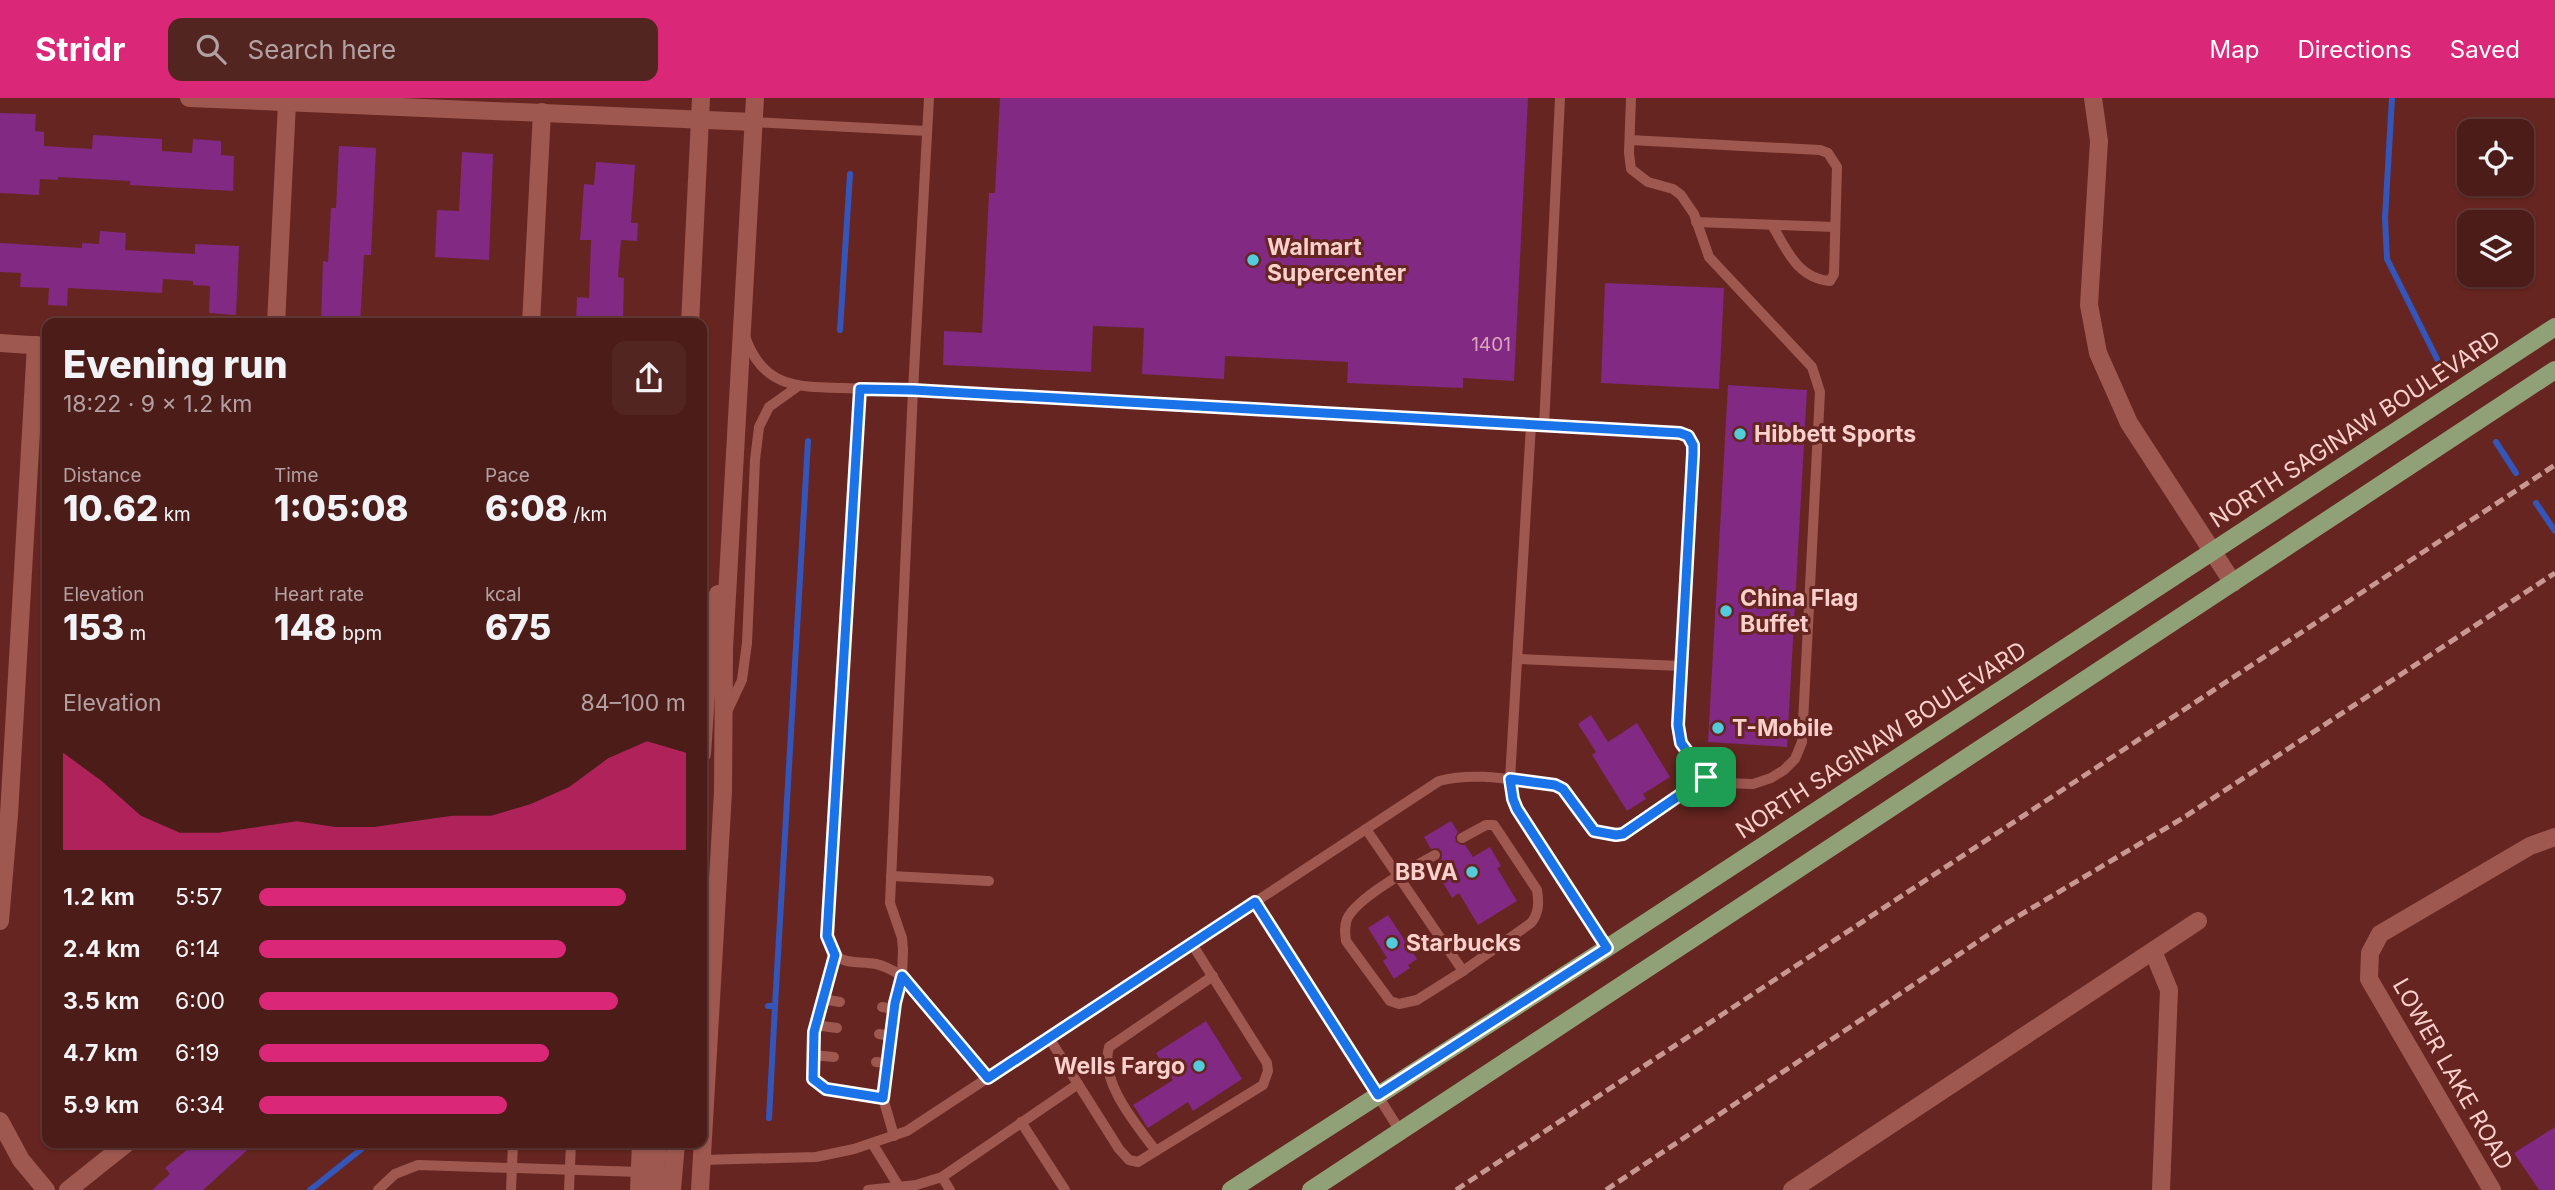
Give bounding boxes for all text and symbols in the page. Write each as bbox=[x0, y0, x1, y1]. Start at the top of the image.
search box bbox=[168, 18, 658, 81]
text: Stridr bbox=[35, 29, 126, 69]
icon: search bbox=[192, 30, 230, 68]
text: Search here bbox=[248, 34, 396, 65]
text: Map bbox=[2210, 35, 2259, 64]
text: Directions bbox=[2297, 35, 2412, 64]
text: Saved bbox=[2450, 35, 2520, 64]
map controls bbox=[2457, 119, 2534, 287]
button: locate bbox=[2457, 119, 2534, 196]
button: layers bbox=[2457, 210, 2534, 287]
place label: Walmart Supercenter bbox=[1267, 233, 1406, 287]
marker: Walmart Supercenter bbox=[1245, 252, 1261, 268]
street label: NORTH SAGINAW BOULEVARD bbox=[2205, 325, 2505, 533]
house number: 1401 bbox=[1471, 333, 1511, 356]
text: Evening run bbox=[63, 341, 288, 387]
button: share bbox=[612, 341, 686, 415]
text: 18:22 · 9 × 1.2 km bbox=[63, 390, 253, 418]
place label: Hibbett Sports bbox=[1754, 420, 1916, 448]
marker: Hibbett Sports bbox=[1732, 426, 1748, 442]
text: Distance bbox=[63, 464, 141, 487]
text: Time bbox=[274, 464, 319, 487]
text: Pace bbox=[485, 464, 530, 487]
text: 10.62 bbox=[63, 487, 158, 529]
text: 1:05:08 bbox=[274, 487, 409, 529]
text: 6:08 bbox=[485, 487, 568, 529]
text: km bbox=[158, 503, 191, 526]
text: /km bbox=[568, 503, 607, 526]
text: Elevation bbox=[63, 583, 144, 606]
text: Heart rate bbox=[274, 583, 364, 606]
text: kcal bbox=[485, 583, 521, 606]
place label: China Flag Buffet bbox=[1740, 584, 1858, 638]
marker: China Flag Buffet bbox=[1718, 603, 1734, 619]
text: 153 bbox=[63, 606, 124, 648]
text: 148 bbox=[274, 606, 337, 648]
text: 675 bbox=[485, 606, 551, 648]
text: m bbox=[124, 622, 146, 645]
text: bpm bbox=[337, 622, 382, 645]
street label: NORTH SAGINAW BOULEVARD bbox=[1731, 636, 2031, 844]
text: Elevation bbox=[63, 689, 162, 717]
text: 84–100 m bbox=[580, 689, 686, 717]
place label: T-Mobile bbox=[1732, 714, 1833, 742]
marker: T-Mobile bbox=[1710, 720, 1726, 736]
pin bbox=[1676, 747, 1736, 807]
icon: arrive bbox=[1687, 758, 1725, 796]
place label: BBVA bbox=[1395, 858, 1458, 886]
marker: BBVA bbox=[1464, 864, 1480, 880]
text: 1.2 km bbox=[63, 883, 135, 911]
text: 5:57 bbox=[175, 883, 223, 911]
place label: Starbucks bbox=[1406, 929, 1521, 957]
text: 2.4 km bbox=[63, 935, 141, 963]
text: 6:14 bbox=[175, 935, 220, 963]
marker: Starbucks bbox=[1384, 935, 1400, 951]
street label: LOWER LAKE ROAD bbox=[2387, 973, 2519, 1175]
text: 3.5 km bbox=[63, 987, 139, 1015]
text: 6:00 bbox=[175, 987, 225, 1015]
text: 4.7 km bbox=[63, 1039, 138, 1067]
text: 6:19 bbox=[175, 1039, 220, 1067]
place label: Wells Fargo bbox=[1054, 1052, 1185, 1080]
marker: Wells Fargo bbox=[1191, 1058, 1207, 1074]
text: 5.9 km bbox=[63, 1091, 139, 1119]
text: 6:34 bbox=[175, 1091, 225, 1119]

